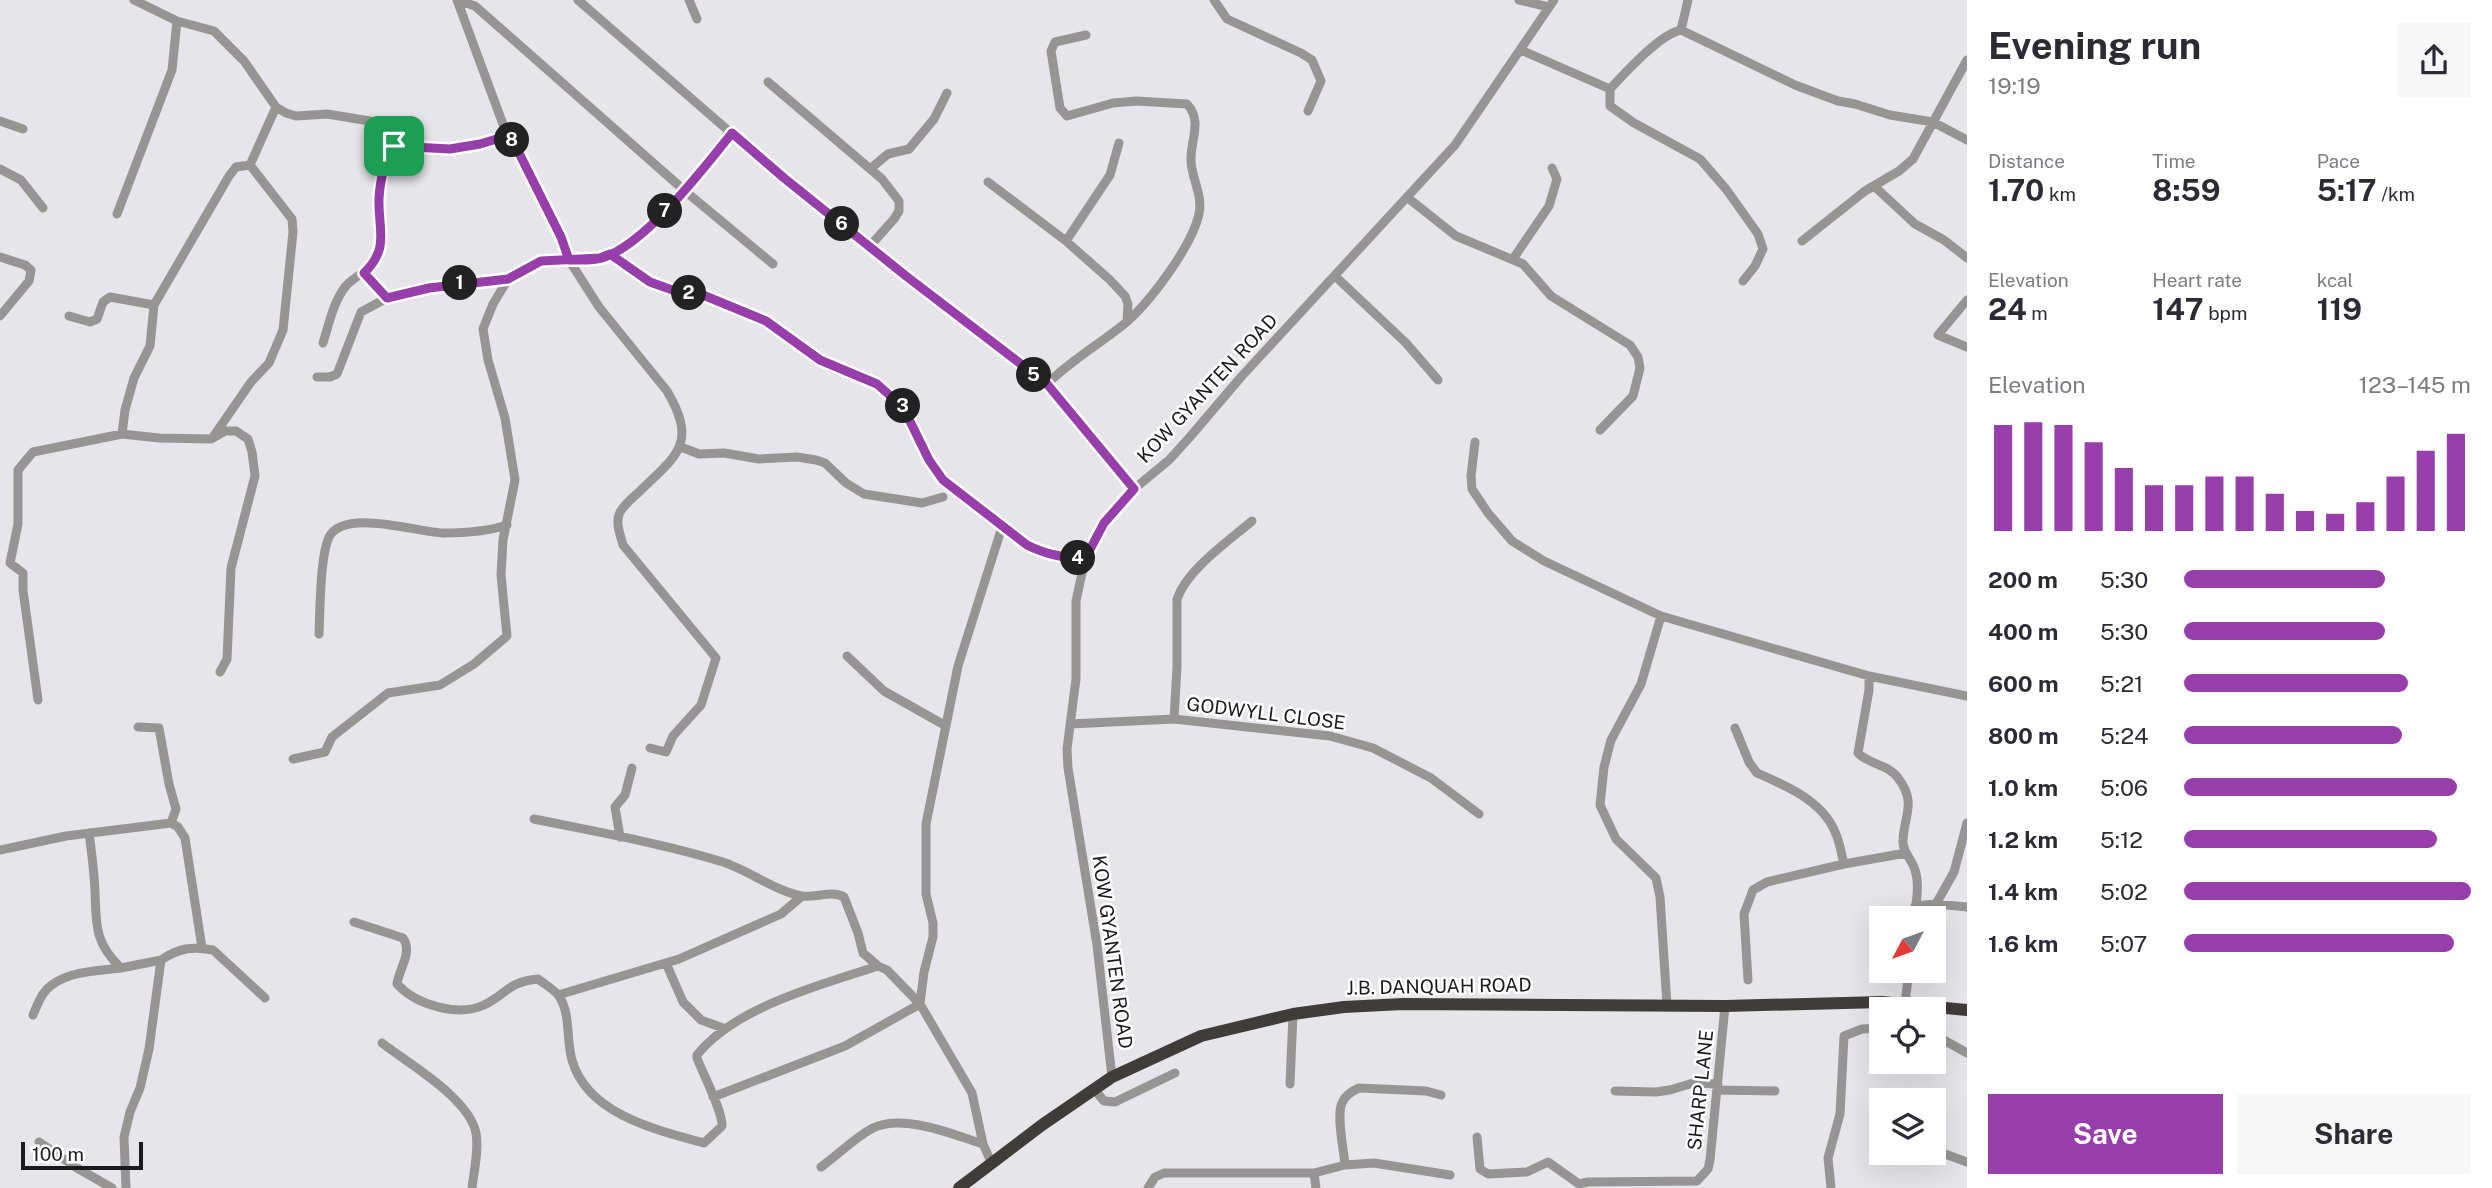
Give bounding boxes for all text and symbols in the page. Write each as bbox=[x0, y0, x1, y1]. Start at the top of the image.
text: Evening run bbox=[1988, 23, 2201, 68]
button: share bbox=[2397, 23, 2471, 97]
text: 19:19 bbox=[1988, 72, 2041, 99]
pin bbox=[364, 116, 424, 176]
pin: 8 bbox=[494, 122, 530, 158]
icon: arrive bbox=[375, 127, 413, 165]
text: 8 bbox=[505, 128, 518, 150]
text: Distance bbox=[1988, 150, 2065, 172]
text: Time bbox=[2152, 150, 2196, 172]
text: Pace bbox=[2317, 150, 2360, 172]
text: 1.70 bbox=[1988, 172, 2044, 208]
text: 8:59 bbox=[2152, 172, 2221, 208]
text: 5:17 bbox=[2317, 172, 2377, 208]
text: km bbox=[2044, 183, 2076, 205]
text: /km bbox=[2377, 183, 2415, 205]
pin: 7 bbox=[648, 194, 682, 228]
text: 7 bbox=[659, 199, 670, 221]
pin: 6 bbox=[824, 206, 860, 242]
text: 6 bbox=[835, 212, 848, 234]
pin: 1 bbox=[442, 266, 477, 300]
text: Elevation bbox=[1988, 269, 2069, 291]
text: Heart rate bbox=[2152, 269, 2242, 291]
text: kcal bbox=[2317, 269, 2353, 291]
text: 1 bbox=[455, 271, 464, 293]
pin: 2 bbox=[672, 276, 706, 310]
text: 2 bbox=[682, 281, 695, 303]
text: 24 bbox=[1988, 291, 2027, 327]
text: 147 bbox=[2152, 291, 2204, 327]
text: 119 bbox=[2317, 291, 2362, 327]
text: m bbox=[2027, 302, 2048, 324]
text: bpm bbox=[2204, 302, 2247, 324]
street label: KOW GYANTEN ROAD bbox=[1132, 309, 1282, 467]
pin: 5 bbox=[1016, 358, 1052, 392]
text: 5 bbox=[1027, 363, 1040, 385]
text: Elevation bbox=[1988, 371, 2086, 398]
text: 123–145 m bbox=[2359, 371, 2471, 398]
pin: 3 bbox=[886, 388, 920, 424]
text: 3 bbox=[896, 394, 909, 416]
pin: 4 bbox=[1060, 540, 1096, 576]
text: 4 bbox=[1071, 546, 1084, 568]
text: 200 m bbox=[1988, 566, 2058, 593]
text: 5:30 bbox=[2100, 566, 2148, 593]
text: 400 m bbox=[1988, 618, 2058, 645]
text: 5:30 bbox=[2100, 618, 2148, 645]
text: 600 m bbox=[1988, 670, 2058, 697]
text: 5:21 bbox=[2100, 670, 2143, 697]
street label: GODWYLL CLOSE bbox=[1185, 692, 1347, 734]
text: 800 m bbox=[1988, 722, 2059, 749]
text: 5:24 bbox=[2100, 722, 2149, 749]
text: 1.0 km bbox=[1988, 774, 2058, 801]
text: 5:06 bbox=[2100, 774, 2148, 801]
text: 1.2 km bbox=[1988, 826, 2058, 853]
text: 5:12 bbox=[2100, 826, 2143, 853]
street label: KOW GYANTEN ROAD bbox=[1089, 854, 1137, 1050]
text: 1.4 km bbox=[1988, 878, 2058, 905]
text: 5:02 bbox=[2100, 878, 2148, 905]
north arrow bbox=[1869, 906, 1946, 984]
map controls bbox=[1869, 906, 1946, 1165]
text: 1.6 km bbox=[1988, 930, 2058, 957]
text: 5:07 bbox=[2100, 930, 2147, 957]
street label: J.B. DANQUAH ROAD bbox=[1346, 973, 1532, 999]
button: locate bbox=[1869, 997, 1946, 1074]
street label: SHARP LANE bbox=[1683, 1029, 1717, 1151]
button: layers bbox=[1869, 1088, 1946, 1165]
button: Save bbox=[1988, 1094, 2223, 1174]
button: Share bbox=[2237, 1094, 2471, 1174]
scale bar bbox=[21, 1139, 144, 1171]
text: 100 m bbox=[32, 1143, 84, 1165]

